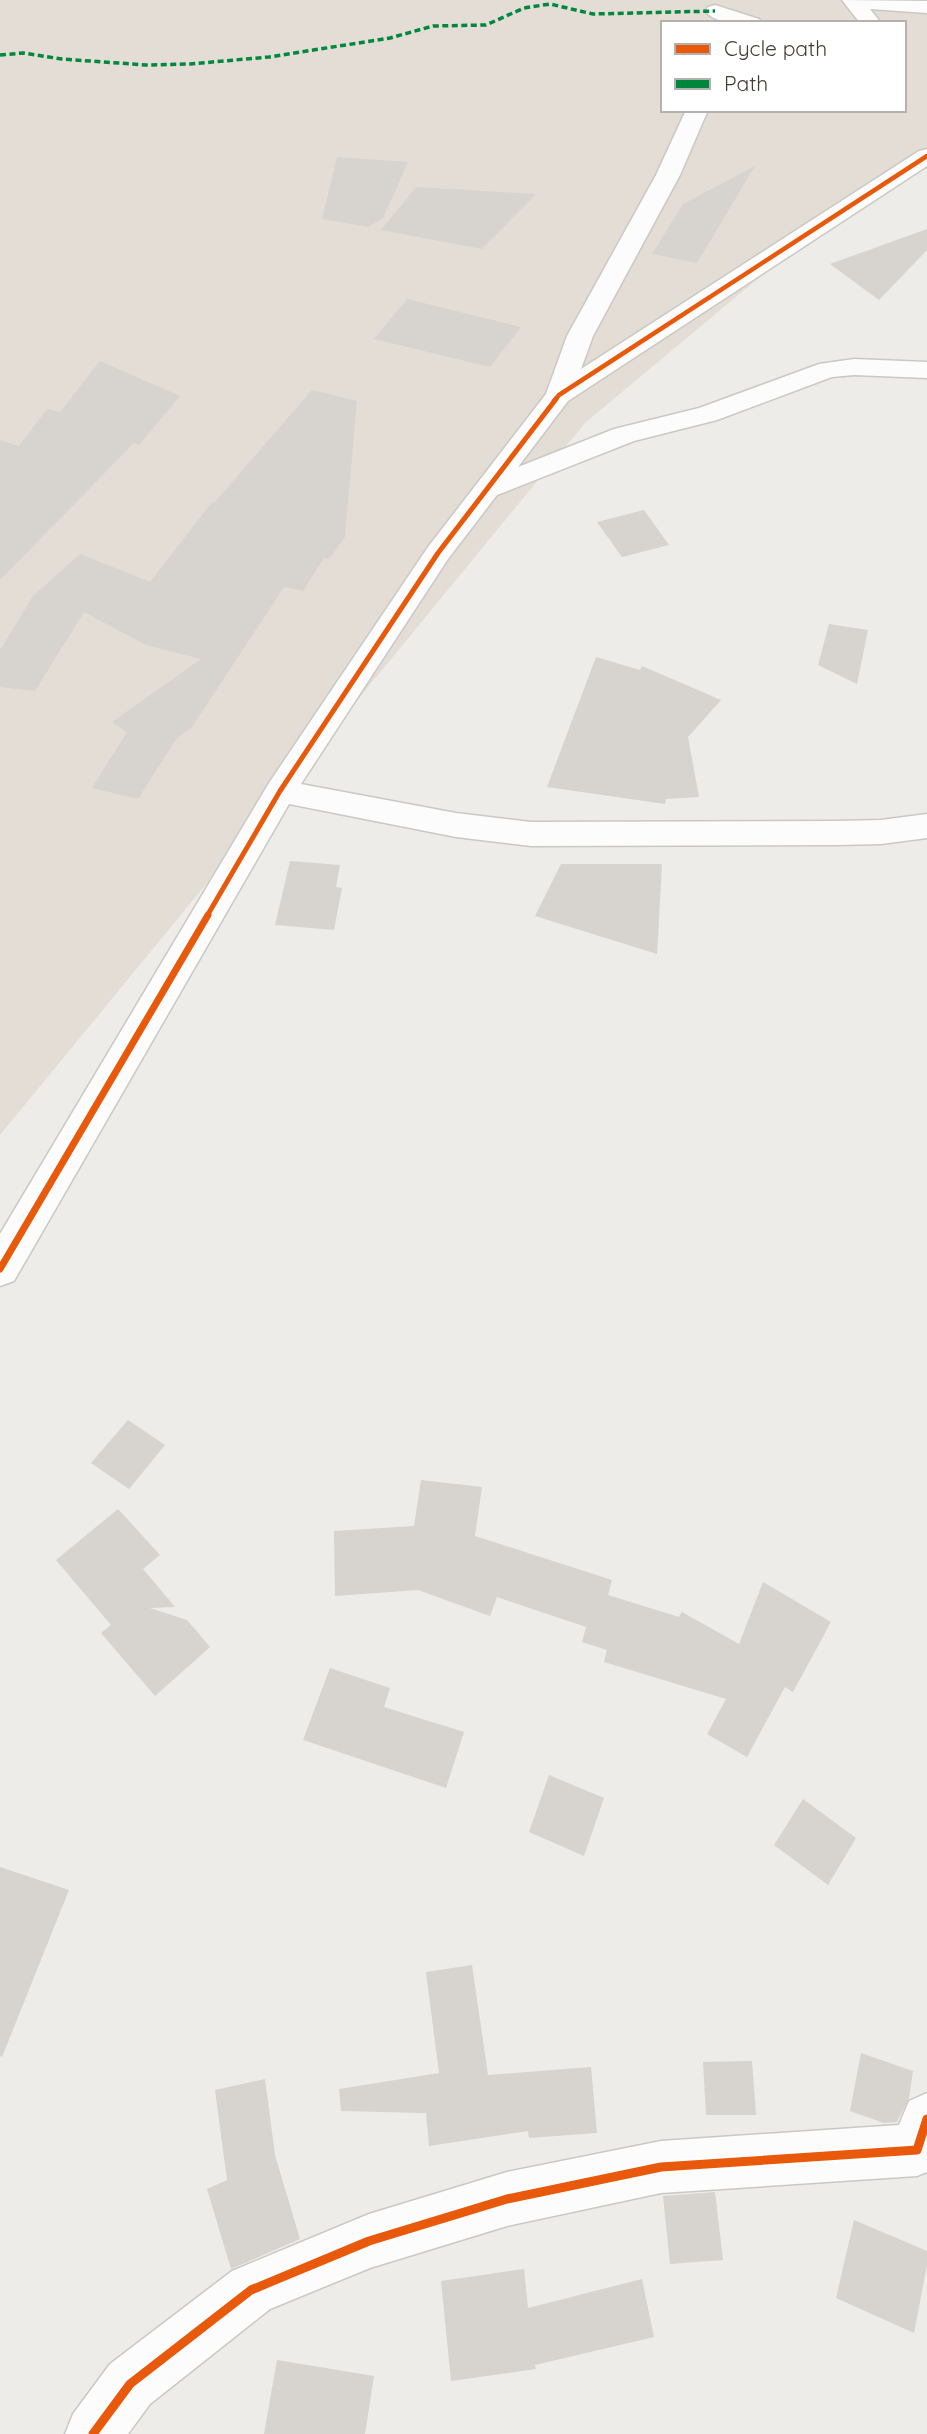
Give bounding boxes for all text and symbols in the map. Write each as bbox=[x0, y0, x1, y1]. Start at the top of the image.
legend bbox=[661, 21, 906, 112]
text: Cycle path bbox=[724, 35, 827, 61]
text: Path bbox=[724, 70, 768, 96]

